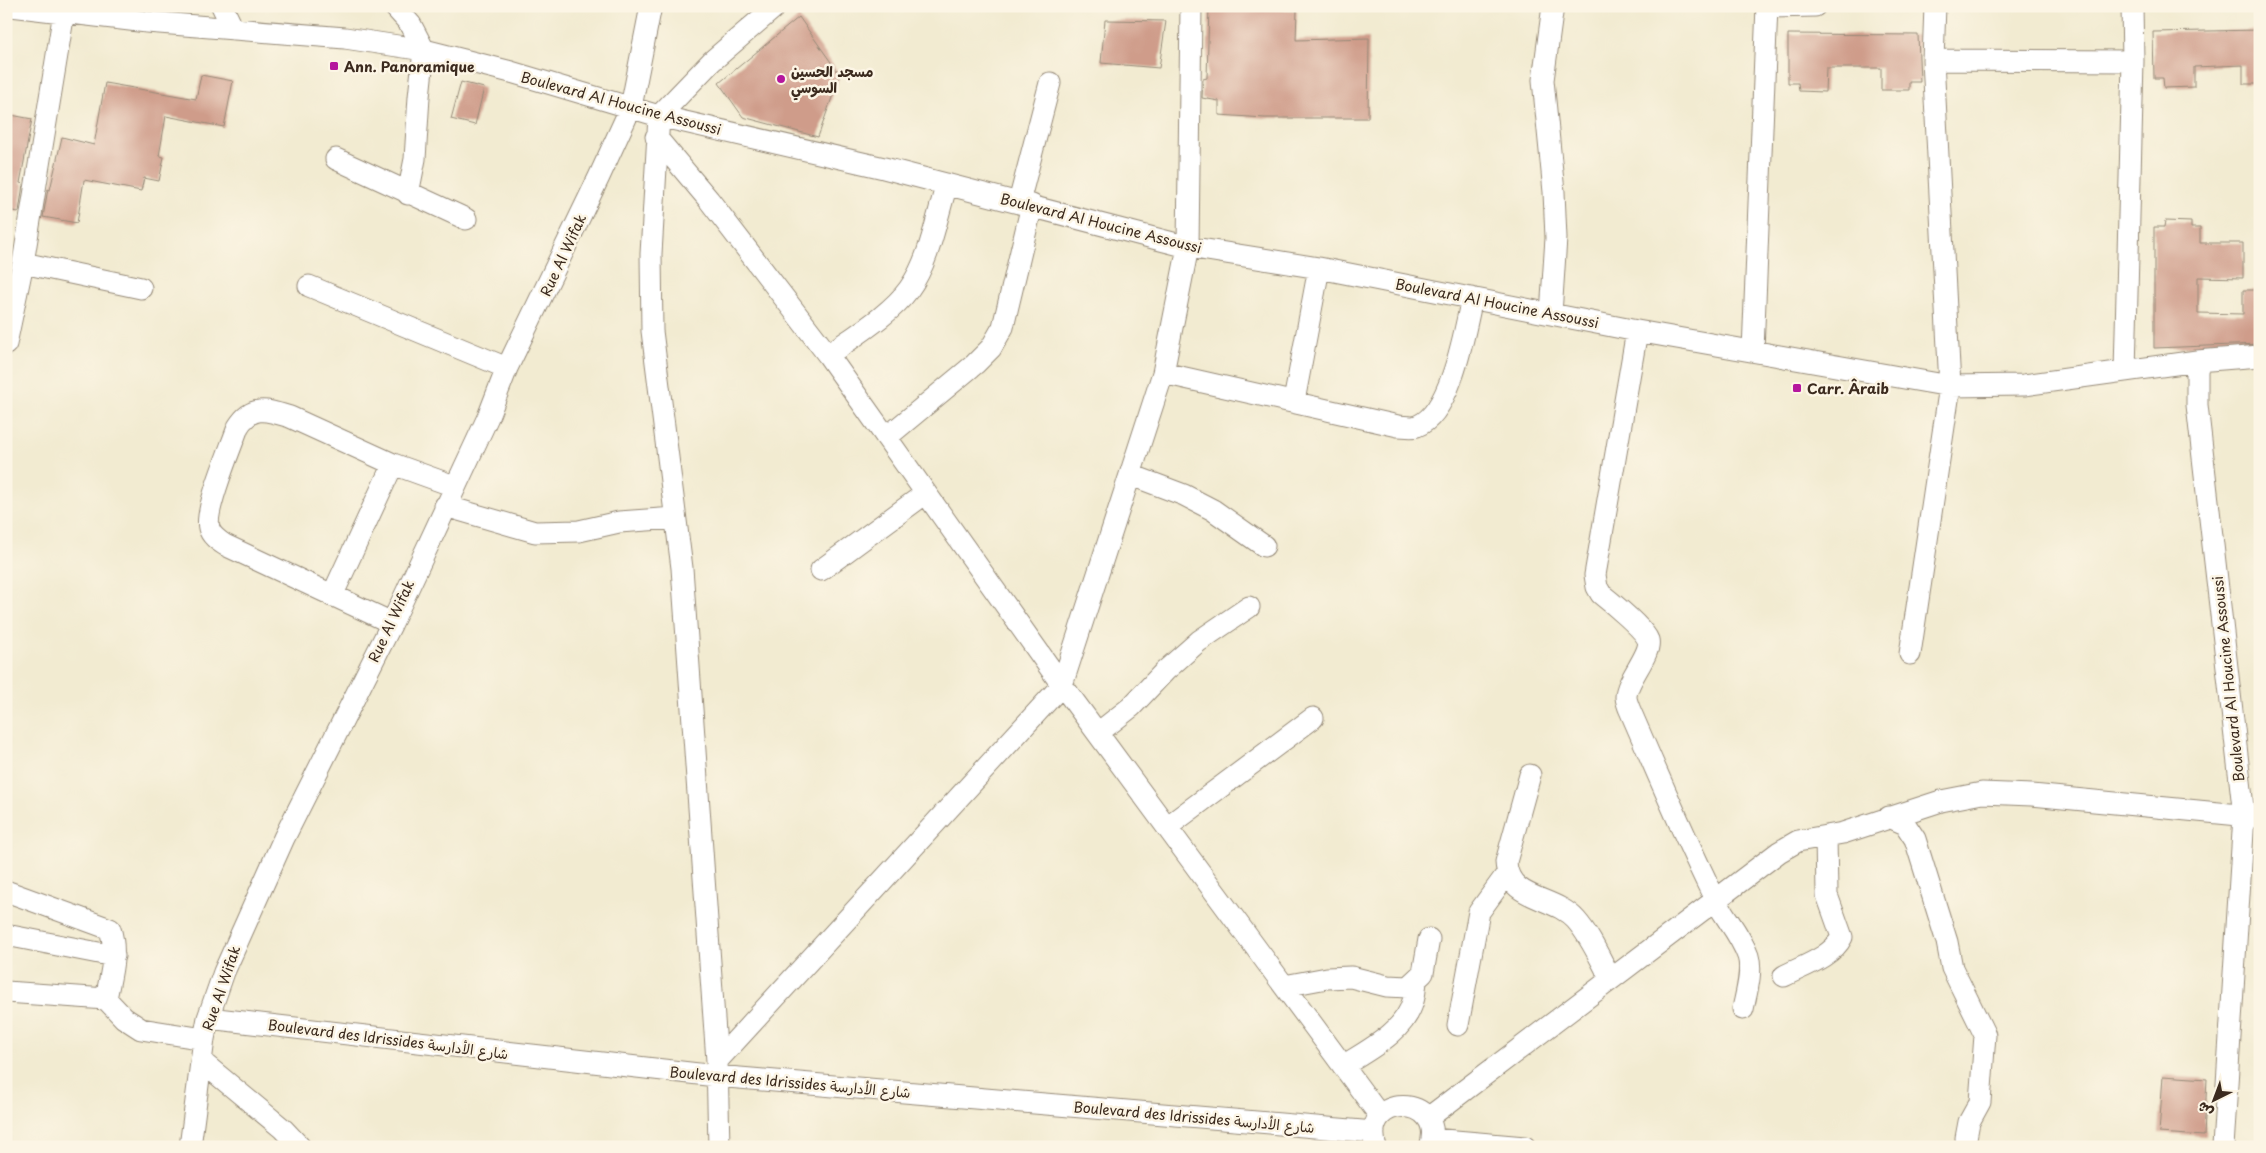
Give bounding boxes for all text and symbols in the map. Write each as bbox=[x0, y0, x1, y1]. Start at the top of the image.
place label: Ann. Panoramique bbox=[344, 56, 475, 77]
marker: Ann. Panoramique bbox=[328, 60, 340, 72]
place label: مسجد الحسين السوسي bbox=[791, 61, 873, 101]
street label: Boulevard Al Houcine Assoussi bbox=[518, 66, 724, 140]
marker: مسجد الحسين السوسي bbox=[775, 73, 787, 85]
street label: Boulevard Al Houcine Assoussi bbox=[998, 188, 1204, 258]
street label: Rue Al Wifak bbox=[535, 210, 591, 300]
street label: Boulevard Al Houcine Assoussi bbox=[1393, 273, 1601, 333]
place label: Carr. Âraib bbox=[1807, 378, 1889, 399]
marker: Carr. Âraib bbox=[1791, 382, 1803, 394]
street label: Boulevard Al Houcine Assoussi bbox=[2207, 575, 2249, 783]
street label: Rue Al Wifak bbox=[363, 576, 419, 666]
street label: Rue Al Wifak bbox=[197, 943, 245, 1033]
street label: Boulevard des Idrissides شارع الأدارسة bbox=[267, 1014, 509, 1064]
street label: Boulevard des Idrissides شارع الأدارسة bbox=[668, 1061, 912, 1103]
north arrow bbox=[2188, 1076, 2238, 1126]
street label: Boulevard des Idrissides شارع الأدارسة bbox=[1072, 1096, 1316, 1138]
text: ش bbox=[2192, 1097, 2218, 1123]

